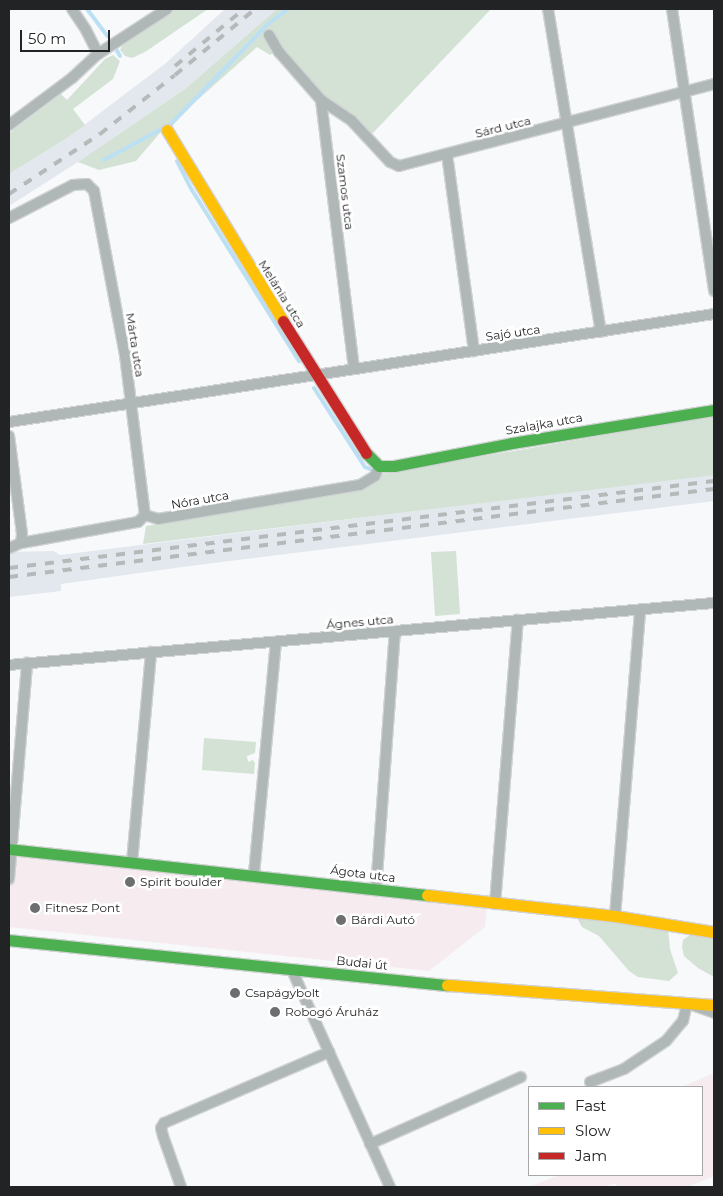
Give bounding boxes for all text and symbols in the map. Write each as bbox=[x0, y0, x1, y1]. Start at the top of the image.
scale bar bbox=[22, 20, 112, 52]
text: 50 m bbox=[28, 29, 66, 48]
street label: Sárd utca bbox=[474, 113, 532, 141]
street label: Szamos utca bbox=[333, 153, 357, 231]
street label: Melánia utca bbox=[255, 257, 309, 331]
street label: Márta utca bbox=[123, 312, 147, 378]
street label: Sajó utca bbox=[485, 322, 541, 344]
street label: Szalajka utca bbox=[504, 410, 584, 438]
street label: Nóra utca bbox=[170, 488, 230, 512]
street label: Ágnes utca bbox=[326, 612, 394, 632]
street label: Ágota utca bbox=[330, 863, 396, 885]
place label: Spirit boulder bbox=[140, 875, 222, 889]
marker: Spirit boulder bbox=[124, 876, 136, 888]
place label: Fitnesz Pont bbox=[45, 901, 120, 915]
marker: Fitnesz Pont bbox=[29, 902, 41, 914]
place label: Bárdi Autó bbox=[351, 913, 415, 927]
marker: Bárdi Autó bbox=[335, 914, 347, 926]
street label: Budai út bbox=[336, 953, 388, 973]
place label: Csapágybolt bbox=[245, 986, 320, 1000]
marker: Csapágybolt bbox=[229, 987, 241, 999]
place label: Robogó Áruház bbox=[285, 1005, 379, 1019]
marker: Robogó Áruház bbox=[269, 1006, 281, 1018]
legend bbox=[528, 1086, 703, 1176]
text: Fast bbox=[575, 1096, 606, 1115]
text: Slow bbox=[575, 1121, 611, 1140]
text: Jam bbox=[575, 1146, 607, 1165]

